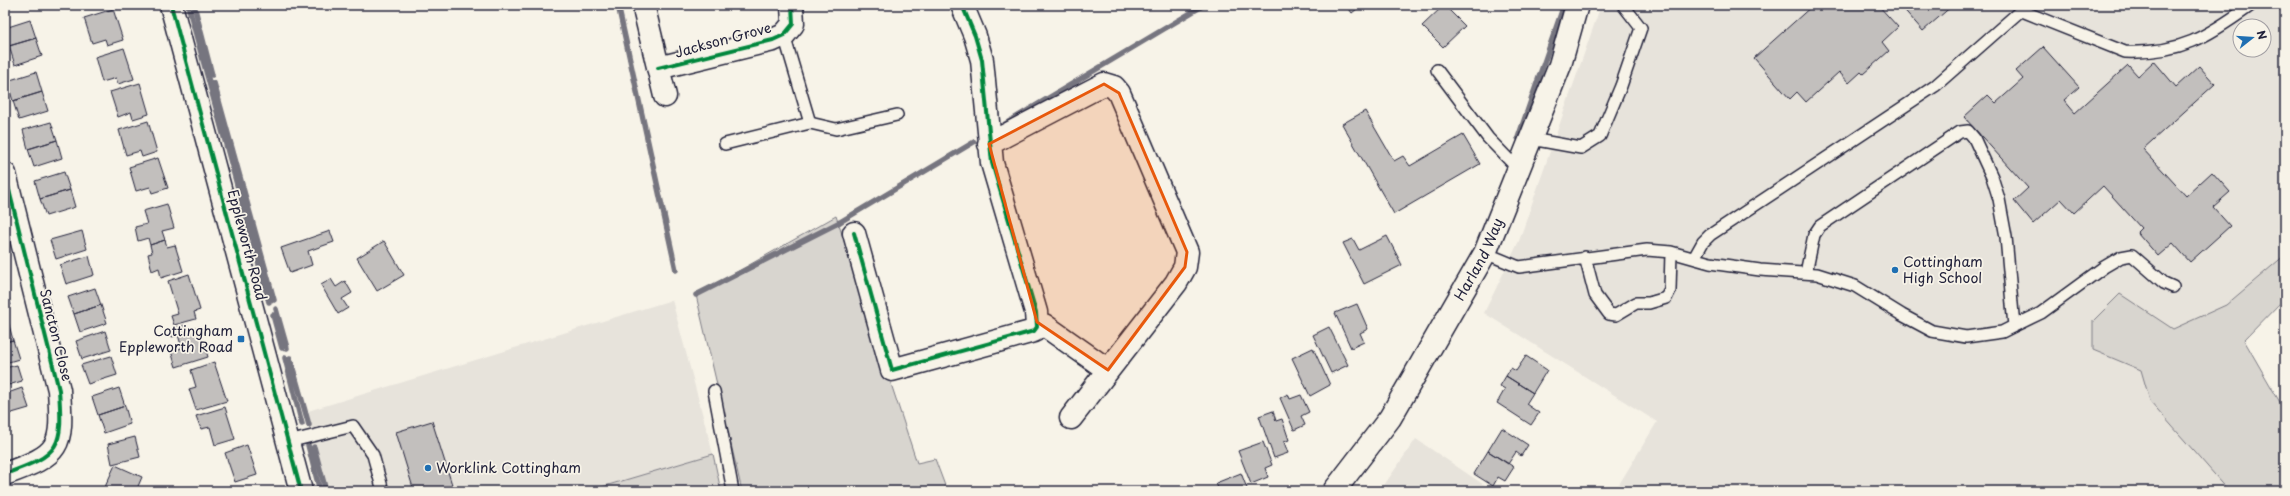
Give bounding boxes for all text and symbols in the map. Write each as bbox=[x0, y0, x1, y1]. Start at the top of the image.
street label: Jackson Grove bbox=[672, 17, 773, 62]
north arrow bbox=[2232, 18, 2272, 58]
text: N bbox=[2253, 28, 2272, 42]
street label: Eppleworth Road bbox=[223, 187, 272, 303]
street label: Harland Way bbox=[1449, 215, 1508, 305]
place label: Cottingham High School bbox=[1903, 251, 1983, 288]
marker: Cottingham High School bbox=[1890, 265, 1900, 275]
street label: Sancton Close bbox=[35, 287, 78, 383]
place label: Cottingham Eppleworth Road bbox=[119, 320, 233, 357]
marker: Cottingham Eppleworth Road bbox=[236, 334, 246, 344]
place label: Worklink Cottingham bbox=[436, 457, 581, 478]
marker: Worklink Cottingham bbox=[423, 463, 433, 473]

